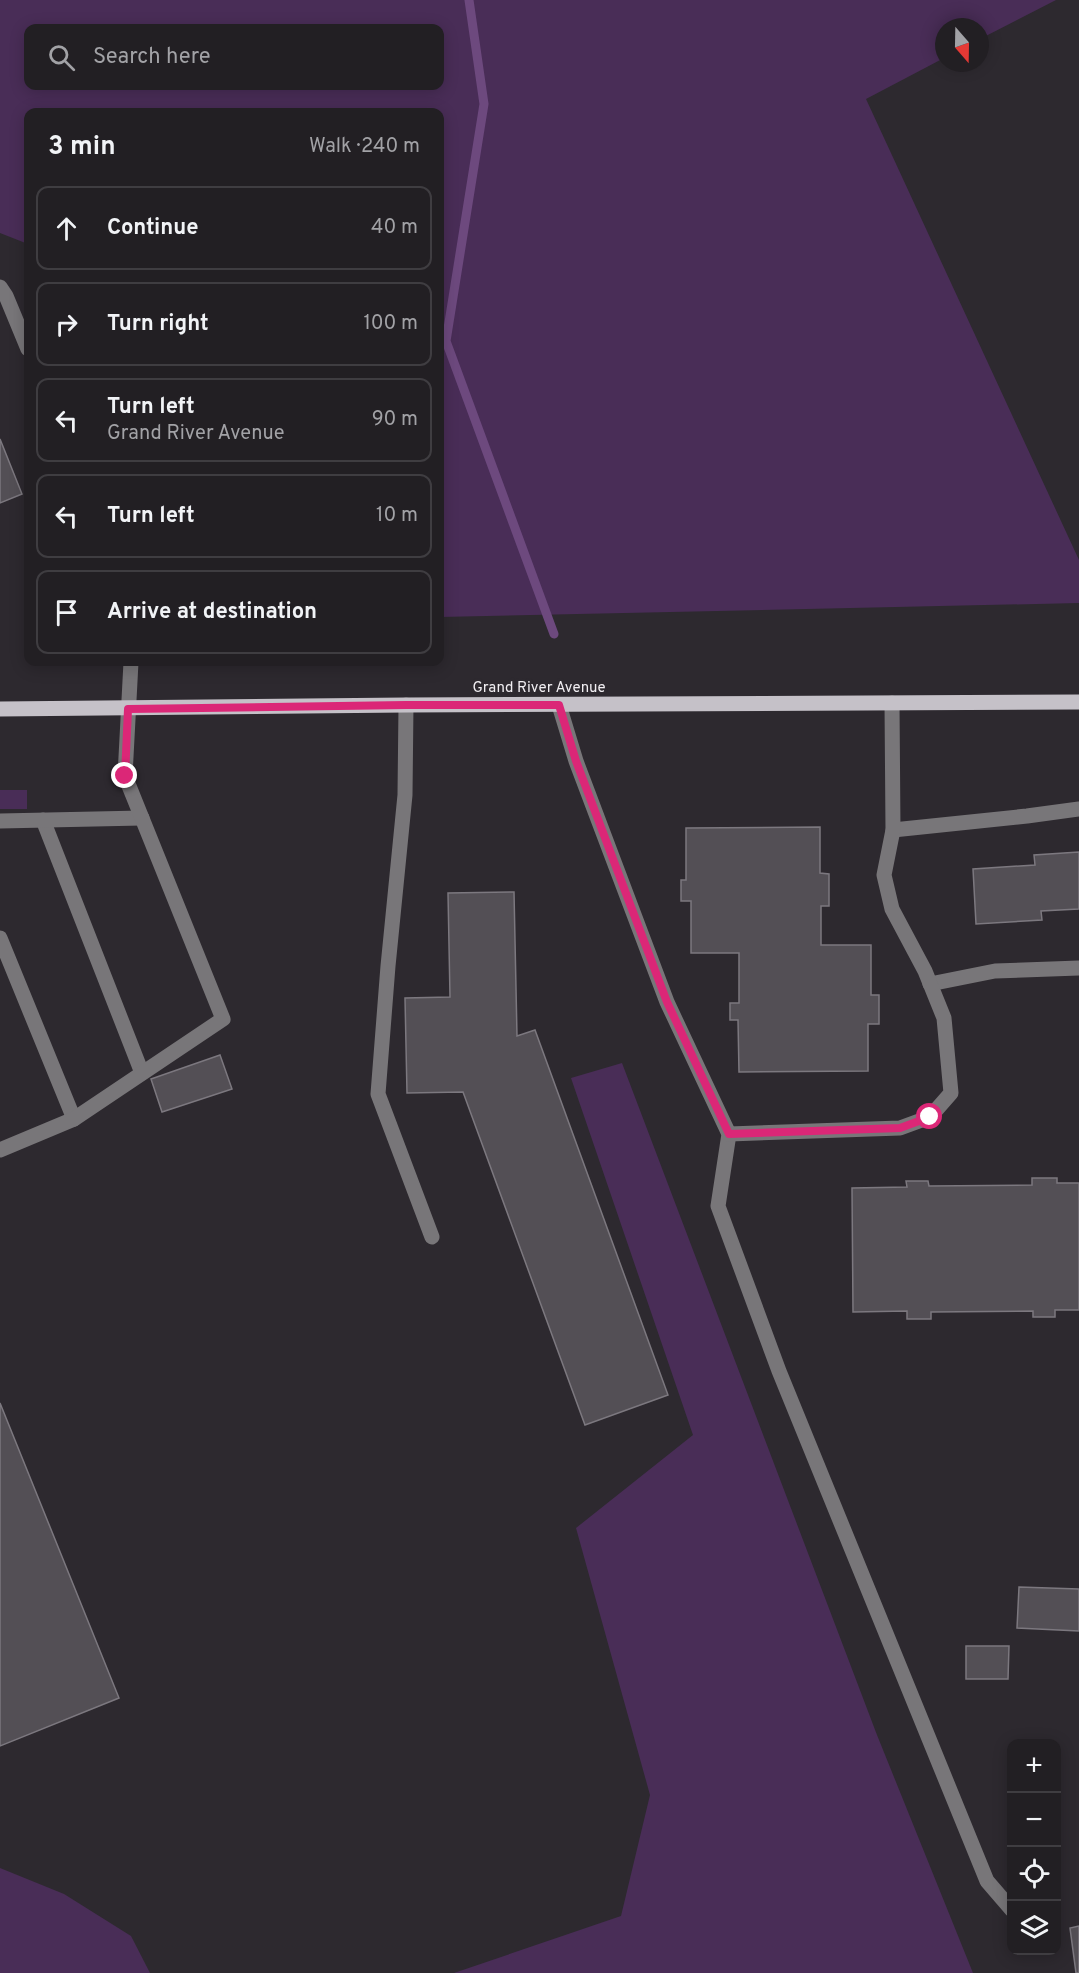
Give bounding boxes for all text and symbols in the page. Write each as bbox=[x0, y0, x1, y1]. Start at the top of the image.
north arrow bbox=[935, 18, 989, 72]
search box bbox=[24, 24, 444, 90]
icon: search bbox=[45, 41, 78, 74]
text: Search here bbox=[93, 44, 211, 71]
text: 3 min bbox=[48, 131, 116, 164]
text: Walk · 240 m bbox=[309, 134, 420, 160]
icon: ahead bbox=[50, 212, 83, 245]
text: Continue bbox=[107, 215, 198, 242]
text: 40 m bbox=[371, 215, 418, 241]
icon: right bbox=[50, 308, 83, 341]
text: Turn right bbox=[107, 311, 209, 338]
text: 100 m bbox=[363, 311, 418, 337]
text: Turn left bbox=[107, 394, 195, 421]
icon: left bbox=[50, 404, 83, 437]
text: 90 m bbox=[372, 407, 418, 433]
text: Grand River Avenue bbox=[107, 421, 284, 447]
icon: left bbox=[50, 500, 83, 533]
text: Turn left bbox=[107, 503, 195, 530]
text: 10 m bbox=[376, 503, 418, 529]
icon: arrive bbox=[50, 596, 83, 629]
text: Arrive at destination bbox=[107, 599, 317, 626]
street label: Grand River Avenue bbox=[472, 679, 606, 698]
route end bbox=[111, 762, 137, 788]
route start bbox=[916, 1103, 942, 1129]
map controls bbox=[1007, 1739, 1061, 1955]
button: + bbox=[1007, 1739, 1061, 1793]
button: − bbox=[1007, 1793, 1061, 1847]
button: locate bbox=[1007, 1847, 1061, 1901]
button: layers bbox=[1007, 1901, 1061, 1955]

